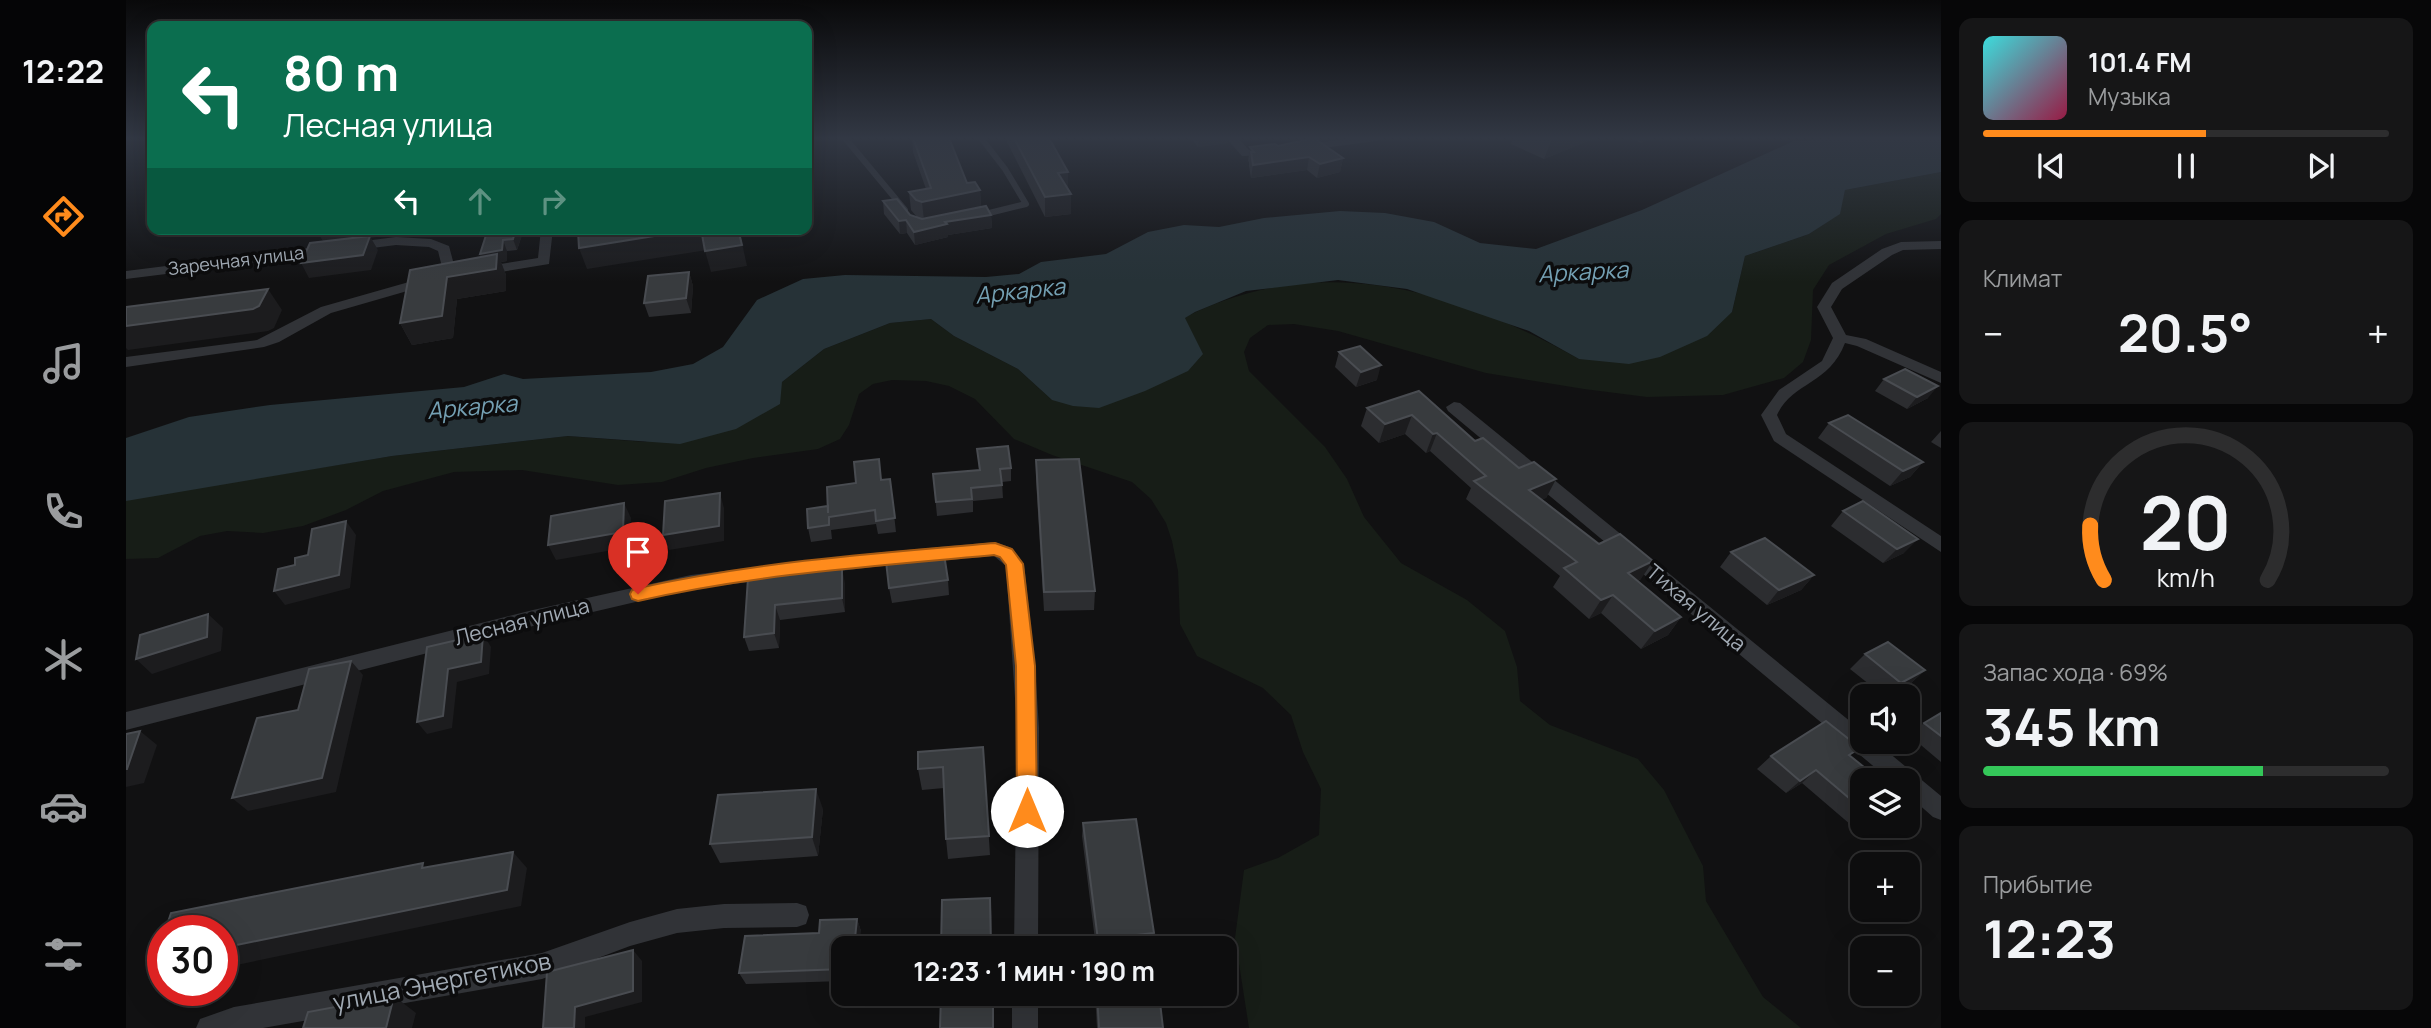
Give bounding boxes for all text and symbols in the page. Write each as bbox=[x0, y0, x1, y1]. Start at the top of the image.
text: 80 m bbox=[283, 39, 399, 106]
text: 101.4 FM bbox=[2088, 44, 2192, 80]
text: 12:22 bbox=[22, 49, 104, 93]
icon: left bbox=[168, 49, 259, 140]
text: Музыка bbox=[2088, 80, 2171, 112]
text: Лесная улица bbox=[283, 103, 493, 147]
icon: previous bbox=[2032, 147, 2070, 185]
icon: pause bbox=[2167, 147, 2205, 185]
icon: next bbox=[2302, 147, 2340, 185]
icon: left bbox=[388, 182, 426, 220]
icon: ahead bbox=[461, 182, 499, 220]
icon: right bbox=[534, 182, 572, 220]
icon: directions bbox=[39, 192, 88, 241]
street label: Заречная улица bbox=[167, 240, 305, 280]
water label: Аркарка bbox=[1537, 253, 1630, 289]
text: Климат bbox=[1983, 262, 2062, 294]
water label: Аркарка bbox=[973, 269, 1068, 311]
text: 20.5° bbox=[2118, 297, 2253, 368]
text: − bbox=[1983, 307, 2004, 359]
text: + bbox=[2367, 307, 2389, 359]
icon: music bbox=[39, 339, 88, 388]
water label: Аркарка bbox=[426, 386, 519, 426]
text: 20 bbox=[2140, 472, 2232, 572]
icon: phone bbox=[39, 487, 88, 536]
pin bbox=[608, 522, 668, 594]
icon: arrive bbox=[619, 533, 657, 571]
street label: Тихая улица bbox=[1641, 557, 1752, 657]
text: km/h bbox=[2157, 560, 2215, 595]
street label: Лесная улица bbox=[452, 591, 592, 651]
icon: climate bbox=[39, 635, 88, 684]
text: Запас хода · 69% bbox=[1983, 656, 2168, 688]
map controls bbox=[1850, 684, 1920, 1006]
button: sound bbox=[1850, 684, 1920, 754]
text: 345 km bbox=[1983, 691, 2160, 762]
button: layers bbox=[1850, 768, 1920, 838]
position arrow bbox=[990, 774, 1064, 848]
icon: car bbox=[39, 782, 88, 831]
button: + bbox=[1850, 852, 1920, 922]
text: Прибытие bbox=[1983, 868, 2093, 900]
text: 12:23 bbox=[1983, 903, 2116, 974]
speed limit sign: 30 bbox=[147, 915, 238, 1006]
icon: filters bbox=[39, 930, 88, 979]
button: − bbox=[1850, 936, 1920, 1006]
street label: улица Энергетиков bbox=[330, 943, 554, 1018]
text: 12:23 · 1 мин · 190 m bbox=[913, 953, 1155, 989]

